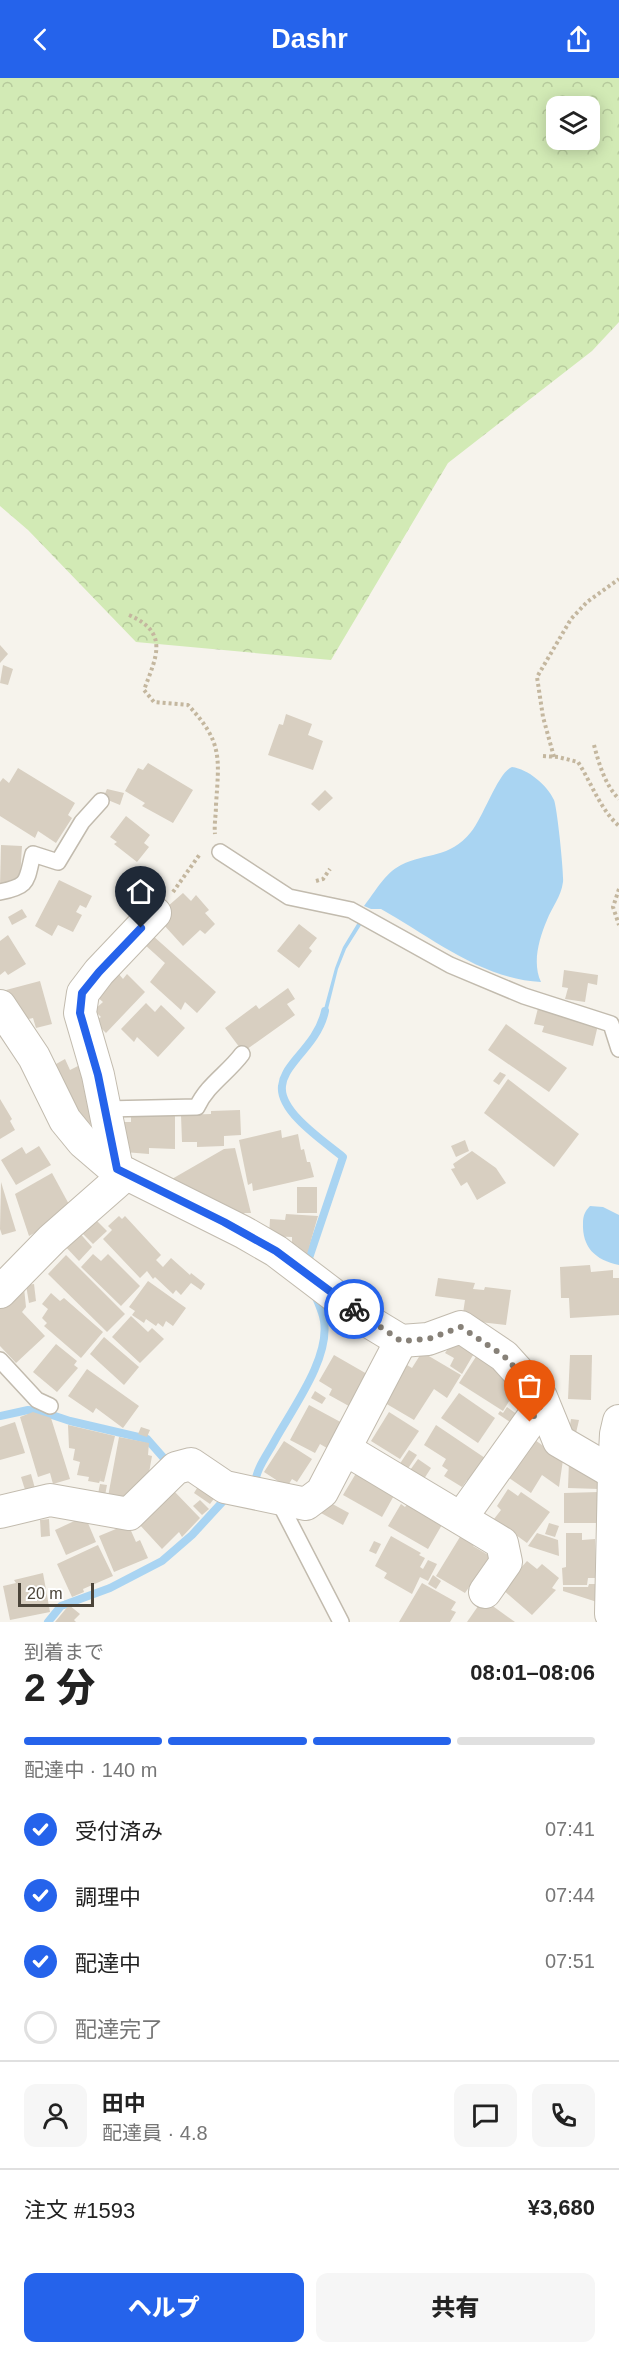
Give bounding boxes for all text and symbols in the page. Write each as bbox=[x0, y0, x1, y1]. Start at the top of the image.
icon: back bbox=[24, 23, 57, 56]
icon: share bbox=[562, 23, 595, 56]
text: Dashr bbox=[271, 24, 348, 54]
map controls bbox=[546, 96, 600, 150]
button: layers bbox=[546, 96, 600, 150]
pin bbox=[115, 866, 166, 928]
icon: home bbox=[124, 875, 157, 908]
courier bbox=[324, 1279, 384, 1339]
icon: bike bbox=[338, 1293, 371, 1326]
pin bbox=[504, 1360, 555, 1422]
icon: bag bbox=[513, 1369, 546, 1402]
scale bar bbox=[18, 1580, 94, 1608]
text: 20 m bbox=[27, 1585, 63, 1602]
text: 到着まで bbox=[24, 1641, 104, 1663]
text: 08:01–08:06 bbox=[470, 1660, 595, 1685]
text: 2 分 bbox=[24, 1666, 96, 1709]
text: 配達中 · 140 m bbox=[24, 1759, 157, 1781]
icon: check bbox=[24, 1813, 57, 1846]
text: 07:41 bbox=[545, 1818, 595, 1840]
text: 受付済み bbox=[75, 1819, 163, 1844]
icon: check bbox=[24, 1879, 57, 1912]
text: 07:44 bbox=[545, 1884, 595, 1906]
text: 調理中 bbox=[75, 1885, 141, 1910]
icon: check bbox=[24, 1945, 57, 1978]
text: 07:51 bbox=[545, 1950, 595, 1972]
text: 配達中 bbox=[75, 1951, 141, 1976]
text: 配達完了 bbox=[75, 2017, 163, 2042]
button: person bbox=[24, 2084, 87, 2147]
button: chat bbox=[454, 2084, 517, 2147]
button: phone bbox=[532, 2084, 595, 2147]
text: 田中 bbox=[102, 2091, 146, 2116]
text: 配達員 · 4.8 bbox=[102, 2122, 208, 2144]
text: ¥3,680 bbox=[528, 2195, 595, 2220]
text: 注文 #1593 bbox=[24, 2198, 135, 2223]
button: ヘルプ bbox=[24, 2273, 304, 2342]
button: 共有 bbox=[316, 2273, 595, 2342]

